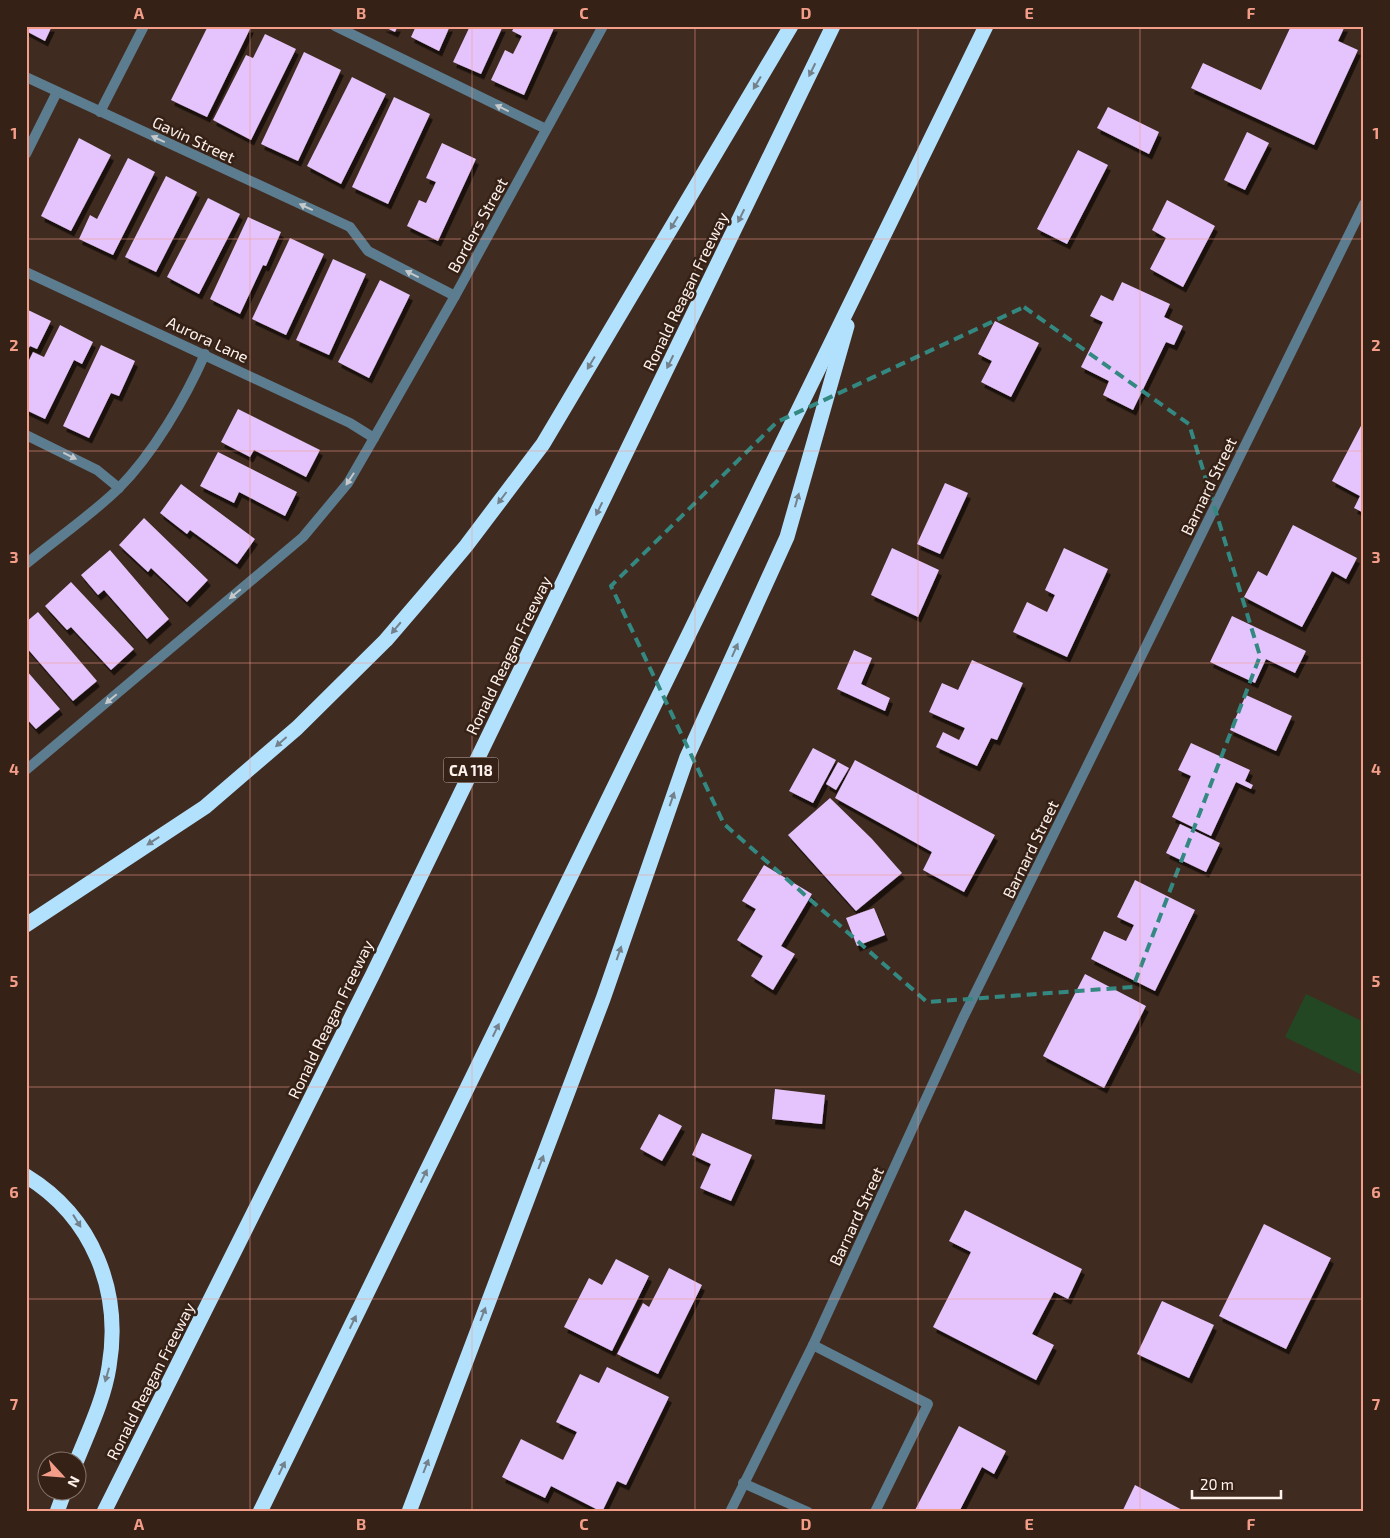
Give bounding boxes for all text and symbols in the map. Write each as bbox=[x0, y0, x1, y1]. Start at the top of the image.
text: A bbox=[134, 3, 145, 22]
text: B bbox=[356, 3, 366, 22]
text: C bbox=[579, 3, 589, 22]
text: D bbox=[801, 3, 812, 22]
text: E bbox=[1024, 3, 1034, 22]
text: F bbox=[1247, 3, 1256, 22]
one-way arrow bbox=[807, 63, 815, 77]
one-way arrow bbox=[753, 76, 761, 91]
one-way arrow bbox=[495, 104, 509, 112]
street label: Gavin Street bbox=[150, 112, 238, 166]
text: 1 bbox=[11, 123, 17, 142]
text: 1 bbox=[1373, 123, 1379, 142]
one-way arrow bbox=[151, 135, 165, 143]
street label: Borders Street bbox=[443, 174, 511, 276]
one-way arrow bbox=[299, 203, 313, 211]
street label: Ronald Reagan Freeway bbox=[638, 208, 732, 373]
one-way arrow bbox=[736, 209, 744, 223]
one-way arrow bbox=[670, 216, 679, 230]
one-way arrow bbox=[405, 270, 419, 278]
street label: Aurora Lane bbox=[164, 312, 252, 366]
text: 2 bbox=[9, 335, 19, 354]
text: 2 bbox=[1371, 335, 1381, 354]
one-way arrow bbox=[665, 355, 674, 370]
one-way arrow bbox=[587, 356, 596, 369]
street label: Barnard Street bbox=[1176, 434, 1240, 538]
one-way arrow bbox=[63, 452, 77, 460]
one-way arrow bbox=[345, 473, 354, 486]
one-way arrow bbox=[497, 491, 507, 505]
one-way arrow bbox=[794, 492, 802, 507]
one-way arrow bbox=[594, 501, 603, 516]
text: 3 bbox=[9, 547, 19, 566]
text: 3 bbox=[1371, 547, 1381, 566]
street label: Ronald Reagan Freeway bbox=[461, 572, 555, 737]
one-way arrow bbox=[229, 588, 242, 599]
one-way arrow bbox=[391, 621, 402, 634]
one-way arrow bbox=[732, 643, 740, 657]
one-way arrow bbox=[105, 693, 118, 704]
one-way arrow bbox=[275, 736, 287, 748]
road number: CA 118 bbox=[444, 758, 498, 782]
text: 4 bbox=[9, 759, 19, 778]
text: 4 bbox=[1371, 759, 1381, 778]
one-way arrow bbox=[668, 791, 676, 806]
street label: Barnard Street bbox=[998, 797, 1062, 901]
one-way arrow bbox=[146, 836, 159, 846]
street label: Ronald Reagan Freeway bbox=[283, 936, 377, 1101]
one-way arrow bbox=[615, 945, 623, 960]
text: 5 bbox=[10, 971, 19, 990]
text: 5 bbox=[1372, 971, 1381, 990]
one-way arrow bbox=[492, 1023, 500, 1037]
one-way arrow bbox=[537, 1154, 545, 1169]
street label: Barnard Street bbox=[825, 1164, 887, 1268]
one-way arrow bbox=[420, 1169, 428, 1183]
text: 6 bbox=[9, 1182, 19, 1201]
text: 6 bbox=[1371, 1182, 1381, 1201]
one-way arrow bbox=[72, 1215, 82, 1228]
street label: Ronald Reagan Freeway bbox=[102, 1299, 198, 1463]
one-way arrow bbox=[480, 1307, 488, 1321]
one-way arrow bbox=[349, 1315, 357, 1329]
one-way arrow bbox=[103, 1367, 111, 1383]
text: 7 bbox=[10, 1394, 19, 1413]
text: 7 bbox=[1372, 1394, 1381, 1413]
north arrow bbox=[38, 1450, 88, 1500]
one-way arrow bbox=[422, 1458, 430, 1473]
one-way arrow bbox=[278, 1461, 286, 1475]
scale bar bbox=[1192, 1468, 1281, 1500]
text: N bbox=[64, 1474, 84, 1490]
text: 20 m bbox=[1200, 1475, 1234, 1493]
text: A bbox=[134, 1514, 145, 1533]
text: B bbox=[356, 1514, 366, 1533]
text: C bbox=[579, 1514, 589, 1533]
text: D bbox=[801, 1514, 812, 1533]
text: E bbox=[1024, 1514, 1034, 1533]
text: F bbox=[1247, 1514, 1256, 1533]

